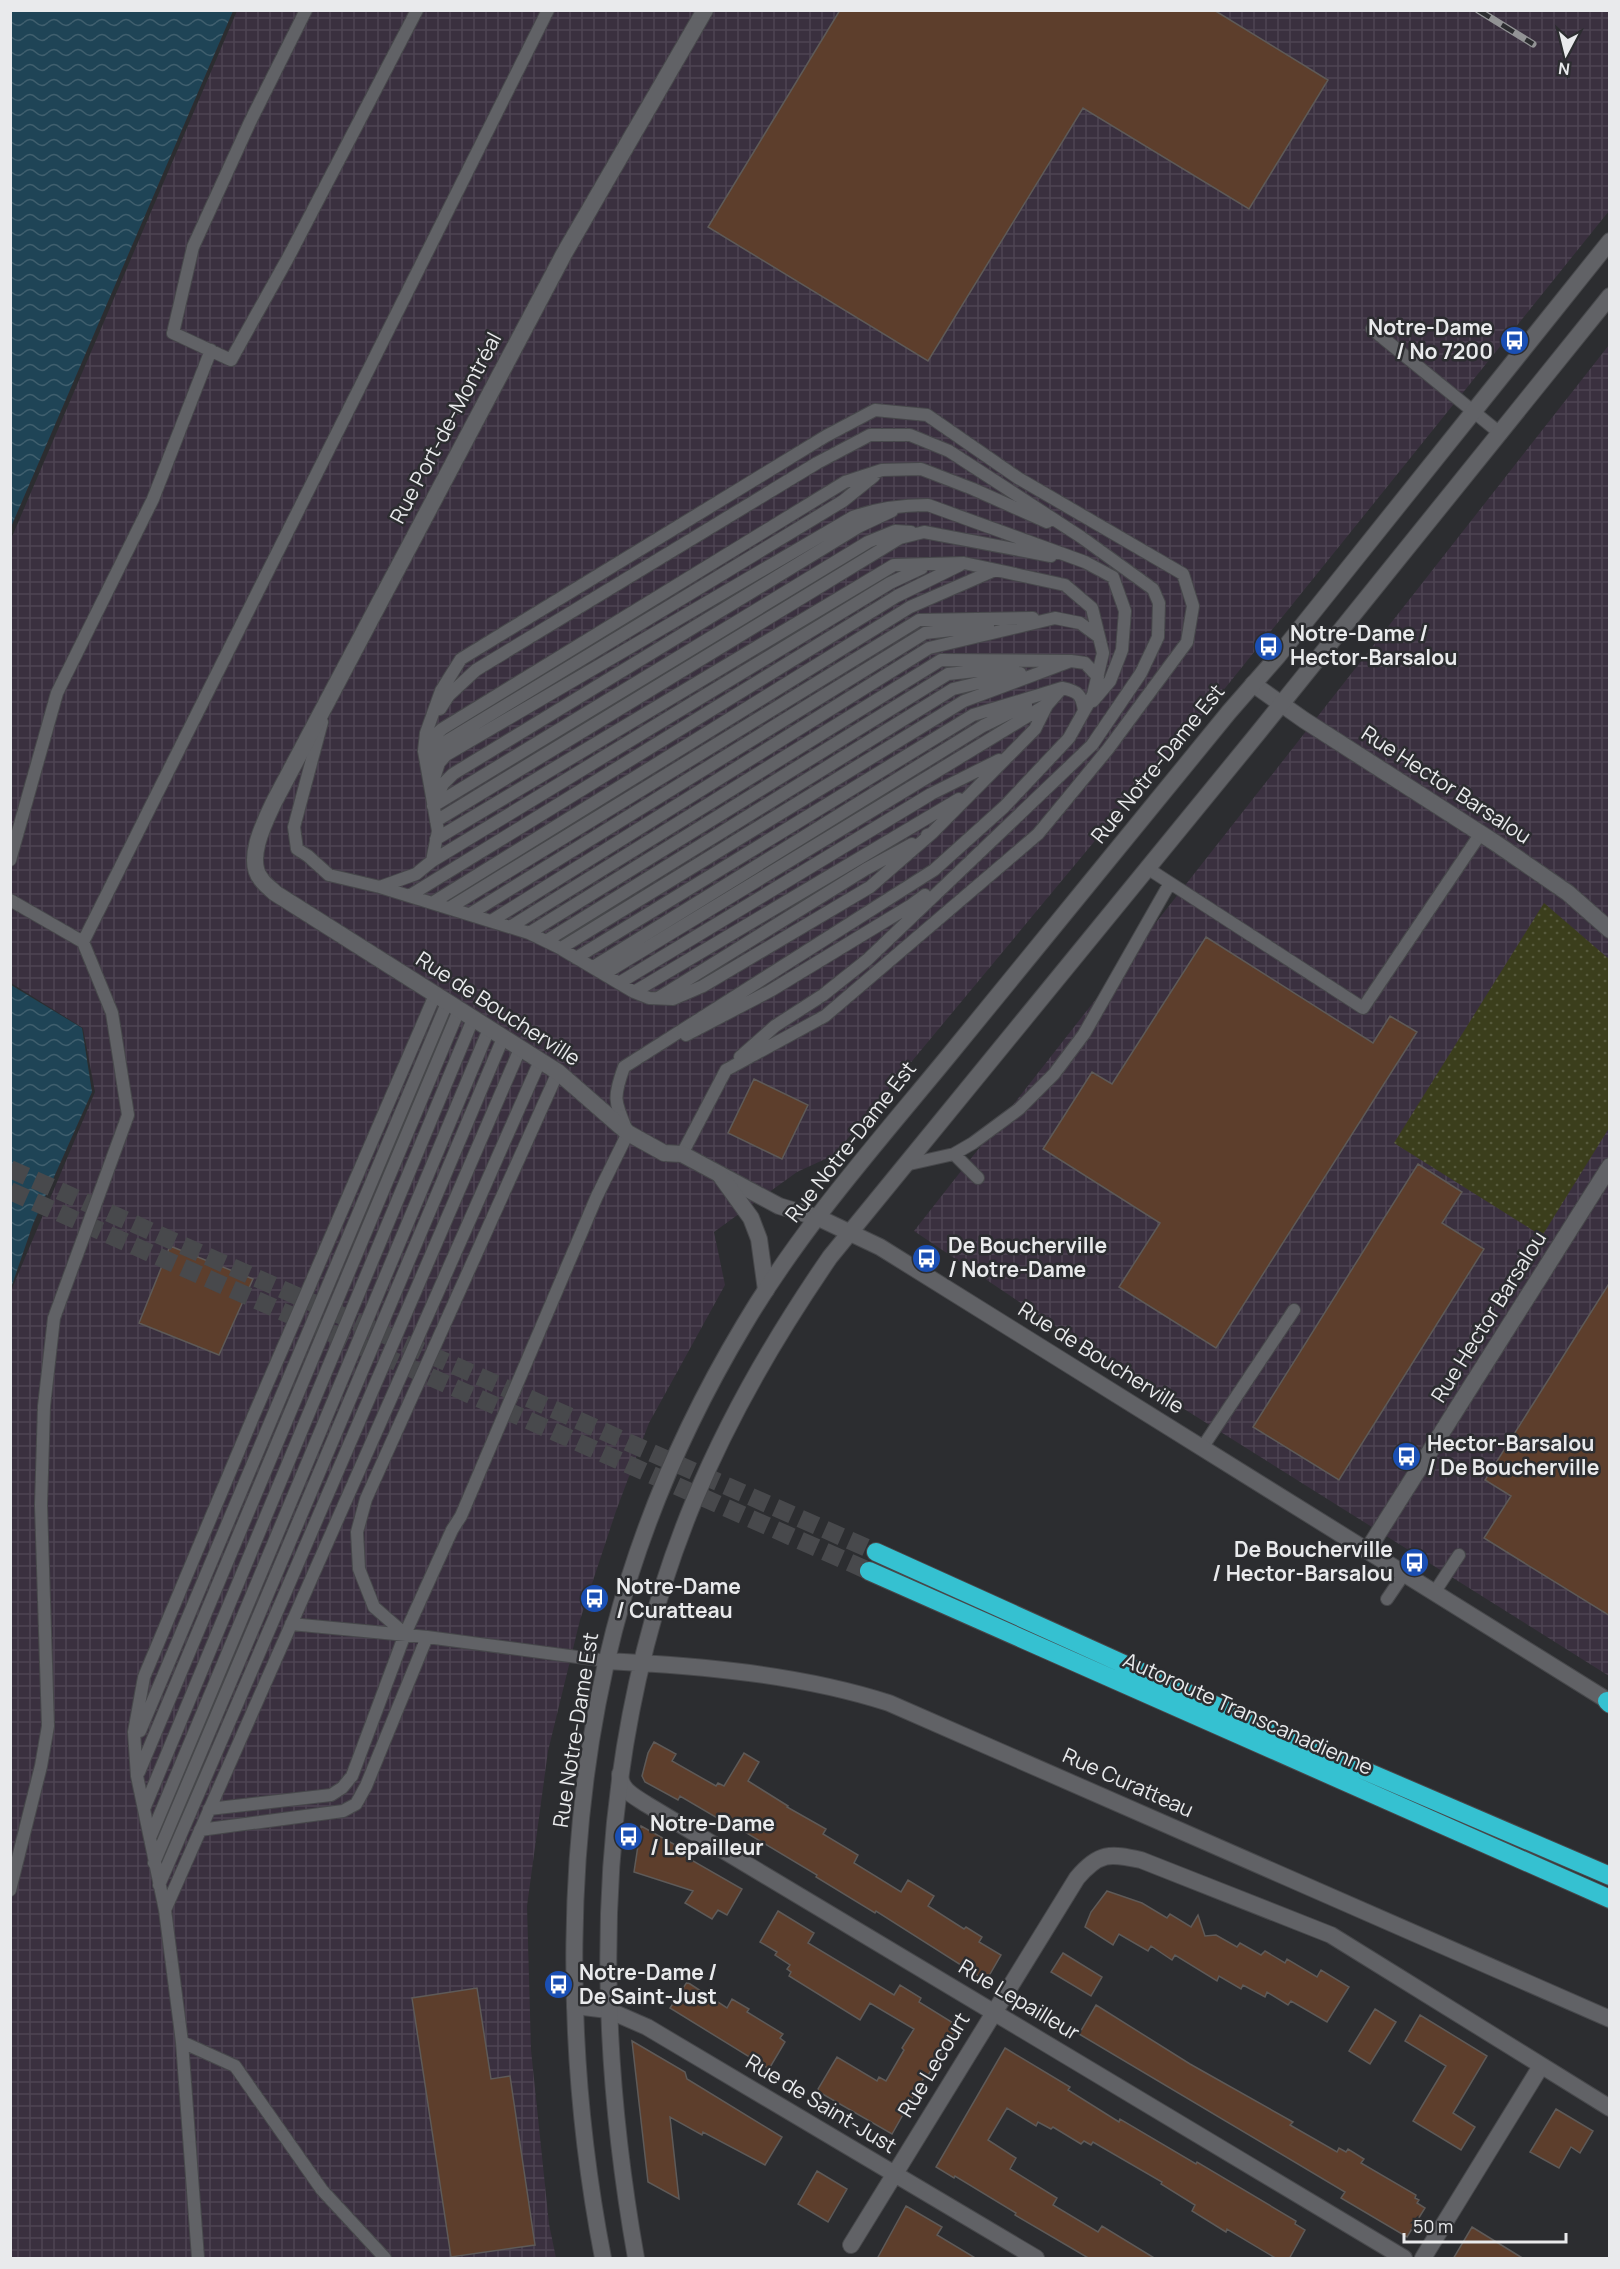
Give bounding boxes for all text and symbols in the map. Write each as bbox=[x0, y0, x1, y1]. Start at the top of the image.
north arrow bbox=[1536, 24, 1596, 84]
text: N bbox=[1557, 57, 1571, 81]
place label: Notre-Dame / No 7200 bbox=[1368, 313, 1493, 365]
bus stop icon: Notre-Dame / No 7200 bbox=[1498, 324, 1530, 356]
street label: Rue Port-de-Montréal bbox=[383, 327, 507, 528]
place label: Notre-Dame / Hector-Barsalou bbox=[1290, 619, 1457, 671]
bus stop icon: Notre-Dame / Hector-Barsalou bbox=[1253, 630, 1285, 662]
street label: Rue Notre-Dame Est bbox=[1084, 678, 1230, 849]
street label: Rue Hector Barsalou bbox=[1356, 719, 1537, 850]
street label: Rue de Boucherville bbox=[411, 945, 586, 1072]
street label: Rue Notre-Dame Est bbox=[778, 1055, 922, 1228]
street label: Rue Hector Barsalou bbox=[1424, 1226, 1552, 1407]
place label: De Boucherville / Notre-Dame bbox=[948, 1231, 1107, 1283]
bus stop icon: De Boucherville / Notre-Dame bbox=[911, 1242, 943, 1274]
street label: Rue de Boucherville bbox=[1013, 1295, 1190, 1419]
place label: Hector-Barsalou / De Boucherville bbox=[1427, 1429, 1599, 1481]
bus stop icon: Hector-Barsalou / De Boucherville bbox=[1390, 1440, 1422, 1472]
place label: De Boucherville / Hector-Barsalou bbox=[1212, 1535, 1393, 1587]
bus stop icon: De Boucherville / Hector-Barsalou bbox=[1398, 1546, 1430, 1578]
place label: Notre-Dame / Curatteau bbox=[616, 1572, 741, 1624]
bus stop icon: Notre-Dame / Curatteau bbox=[579, 1583, 611, 1615]
street label: Rue Notre-Dame Est bbox=[546, 1630, 604, 1829]
street label: Autoroute Transcanadienne bbox=[1119, 1645, 1378, 1781]
street label: Rue Curatteau bbox=[1059, 1741, 1198, 1823]
place label: Notre-Dame / Lepailleur bbox=[650, 1809, 775, 1861]
bus stop icon: Notre-Dame / Lepailleur bbox=[613, 1820, 645, 1852]
street label: Rue Lepailleur bbox=[954, 1952, 1085, 2046]
place label: Notre-Dame / De Saint-Just bbox=[579, 1958, 717, 2010]
bus stop icon: Notre-Dame / De Saint-Just bbox=[542, 1969, 574, 2001]
street label: Rue Lecourt bbox=[891, 2007, 975, 2122]
street label: Rue de Saint-Just bbox=[741, 2047, 902, 2159]
scale bar bbox=[1404, 2206, 1566, 2244]
text: 50 m bbox=[1413, 2214, 1453, 2238]

